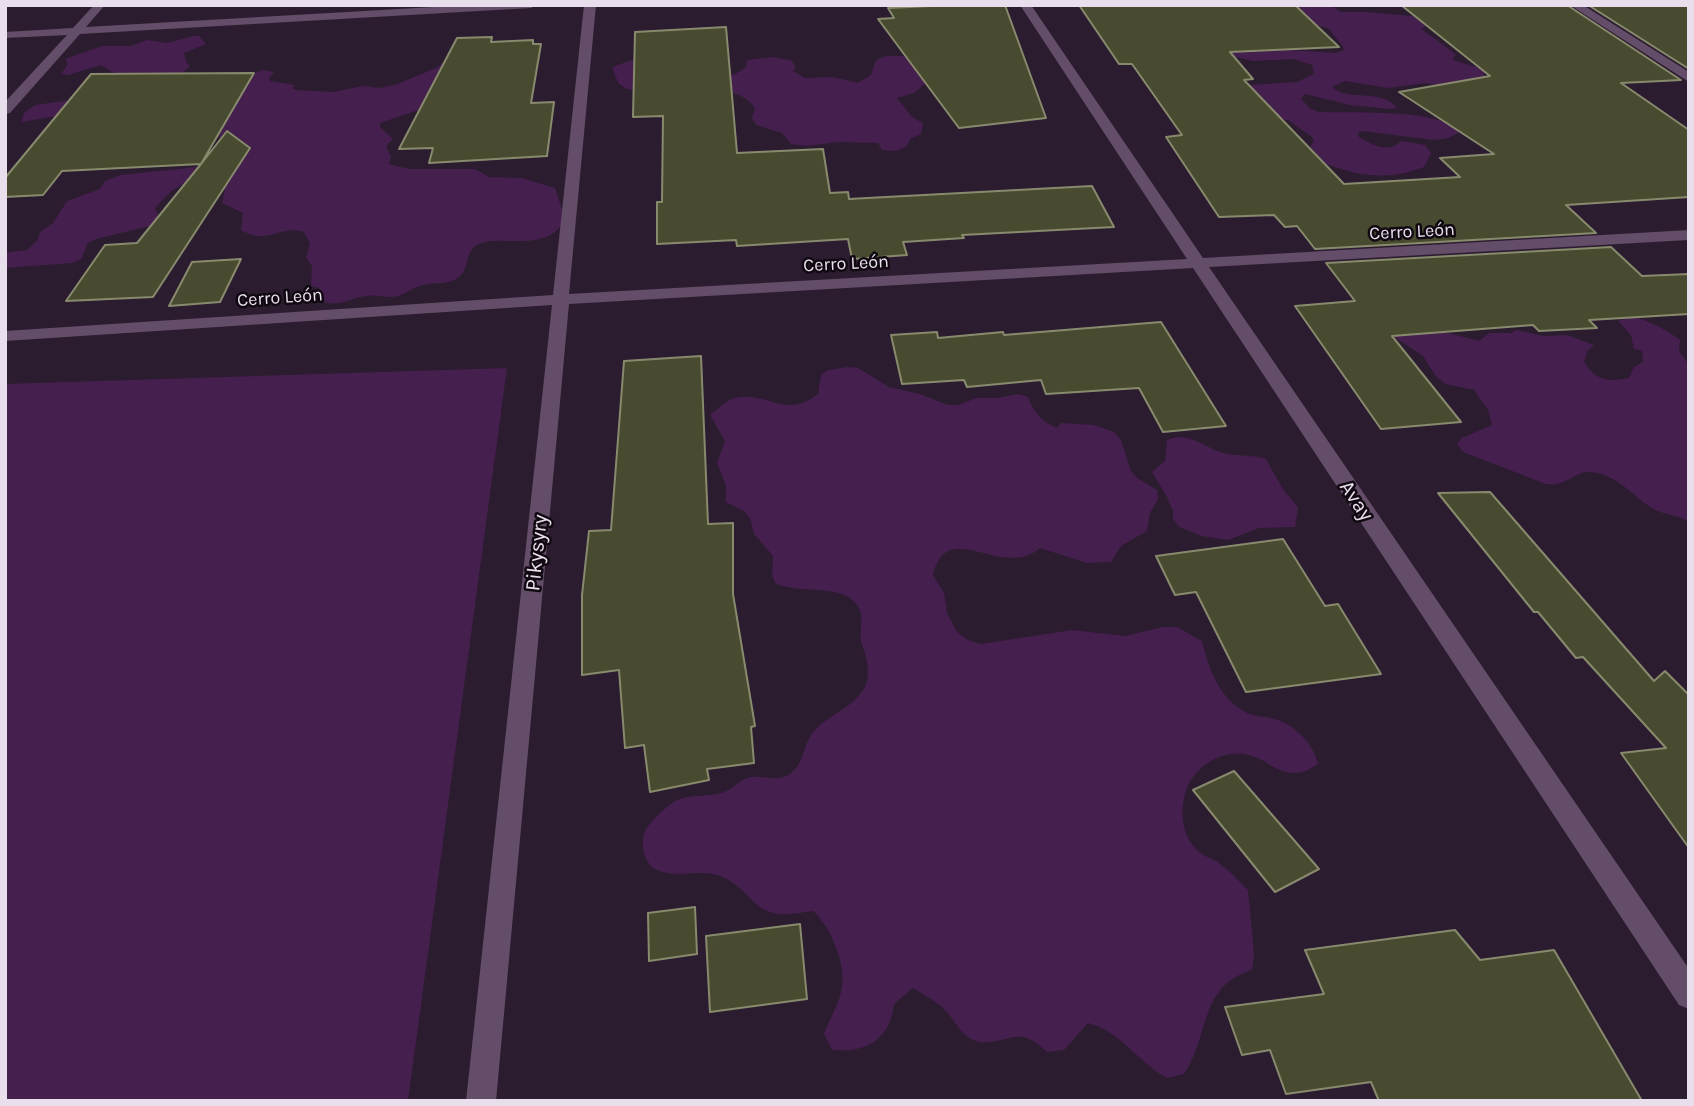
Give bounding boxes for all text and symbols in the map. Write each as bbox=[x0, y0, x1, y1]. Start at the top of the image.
street label: Cerro León bbox=[1369, 219, 1455, 245]
street label: Cerro León bbox=[803, 251, 889, 277]
street label: Cerro León bbox=[236, 284, 324, 312]
street label: Avay bbox=[1333, 476, 1379, 526]
street label: Pikysyry bbox=[520, 513, 554, 593]

